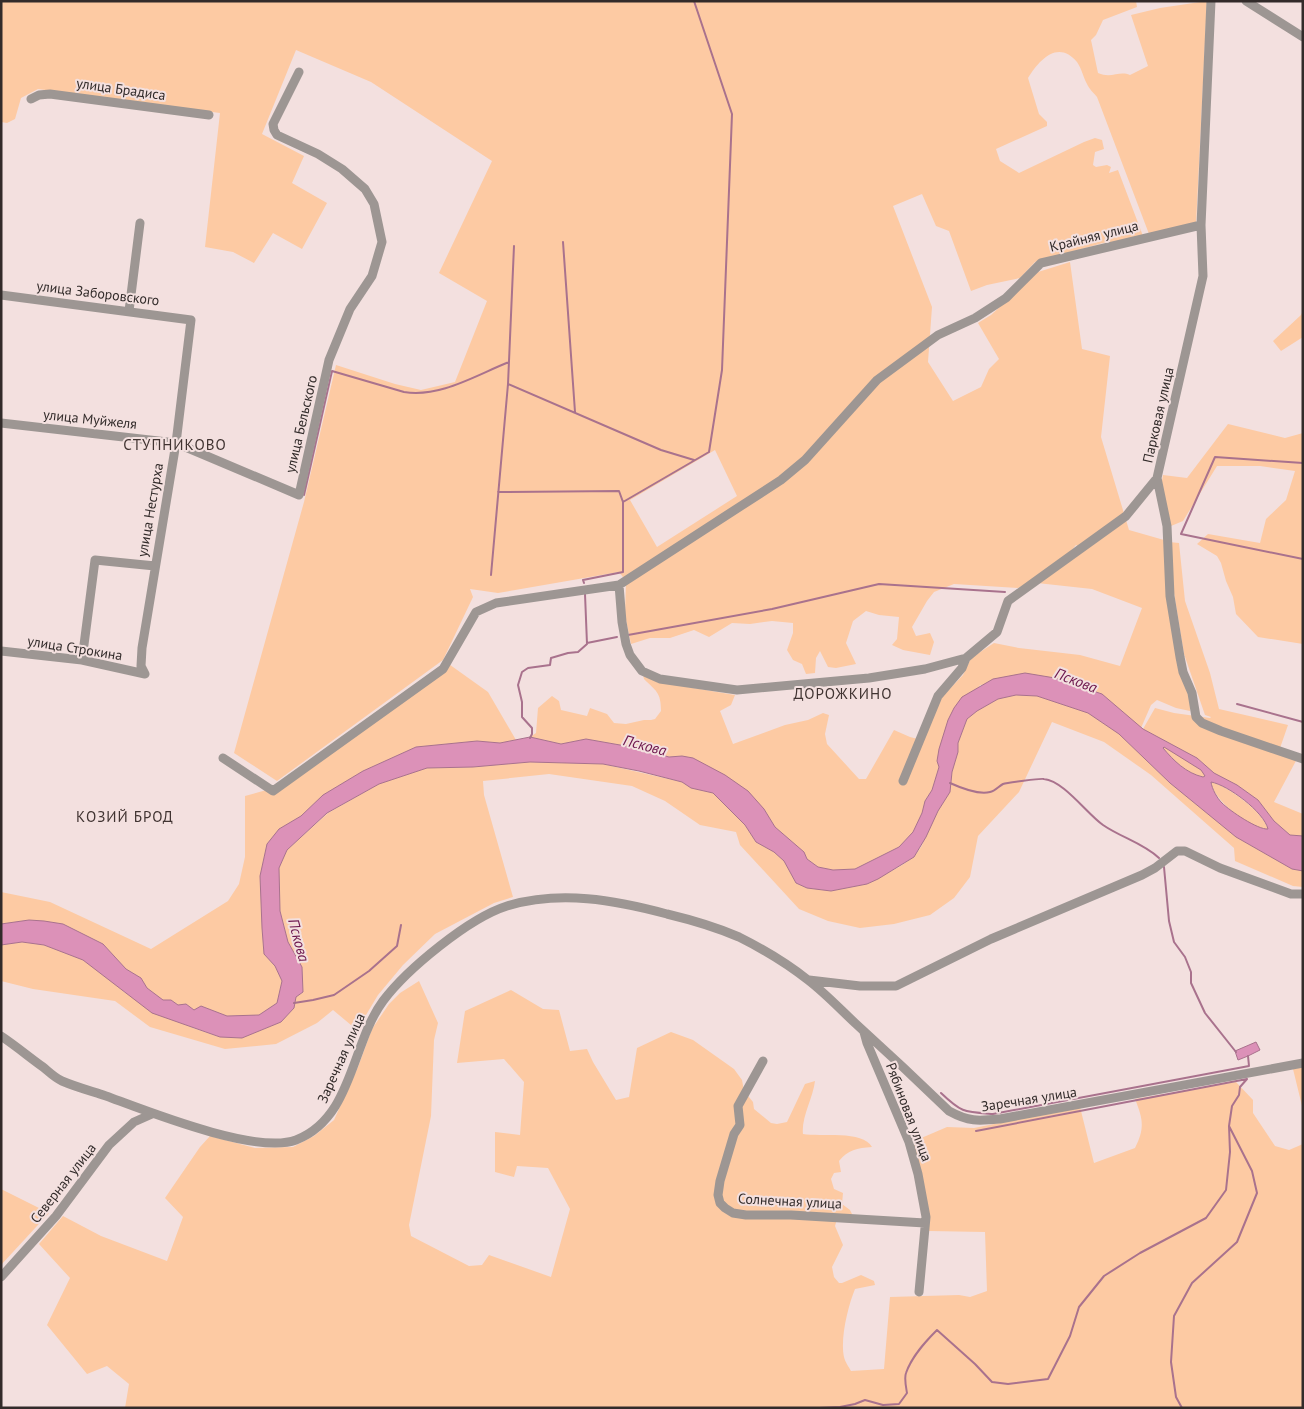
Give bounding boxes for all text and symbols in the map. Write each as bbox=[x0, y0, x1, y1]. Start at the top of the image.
street label: улица Брадиса bbox=[75, 74, 167, 104]
street label: Крайняя улица bbox=[1048, 216, 1140, 256]
street label: улица Заборовского bbox=[35, 277, 161, 309]
street label: Парковая улица bbox=[1138, 365, 1178, 465]
street label: улица Бельского bbox=[281, 373, 321, 475]
street label: улица Муйжеля bbox=[42, 405, 138, 433]
district label: СТУПНИКОВО bbox=[123, 435, 227, 454]
street label: улица Нестурха bbox=[133, 461, 167, 559]
street label: улица Строкина bbox=[26, 632, 124, 664]
water label: Пскова bbox=[1052, 663, 1101, 697]
district label: ДОРОЖКИНО bbox=[794, 684, 892, 703]
water label: Пскова bbox=[621, 730, 669, 760]
district label: КОЗИЙ БРОД bbox=[76, 807, 174, 826]
water label: Пскова bbox=[284, 916, 314, 964]
street label: Заречная улица bbox=[313, 1010, 369, 1106]
street label: Рябиновая улица bbox=[882, 1060, 936, 1164]
street label: Заречная улица bbox=[980, 1083, 1078, 1115]
street label: Северная улица bbox=[26, 1139, 100, 1227]
street label: Солнечная улица bbox=[738, 1189, 842, 1213]

